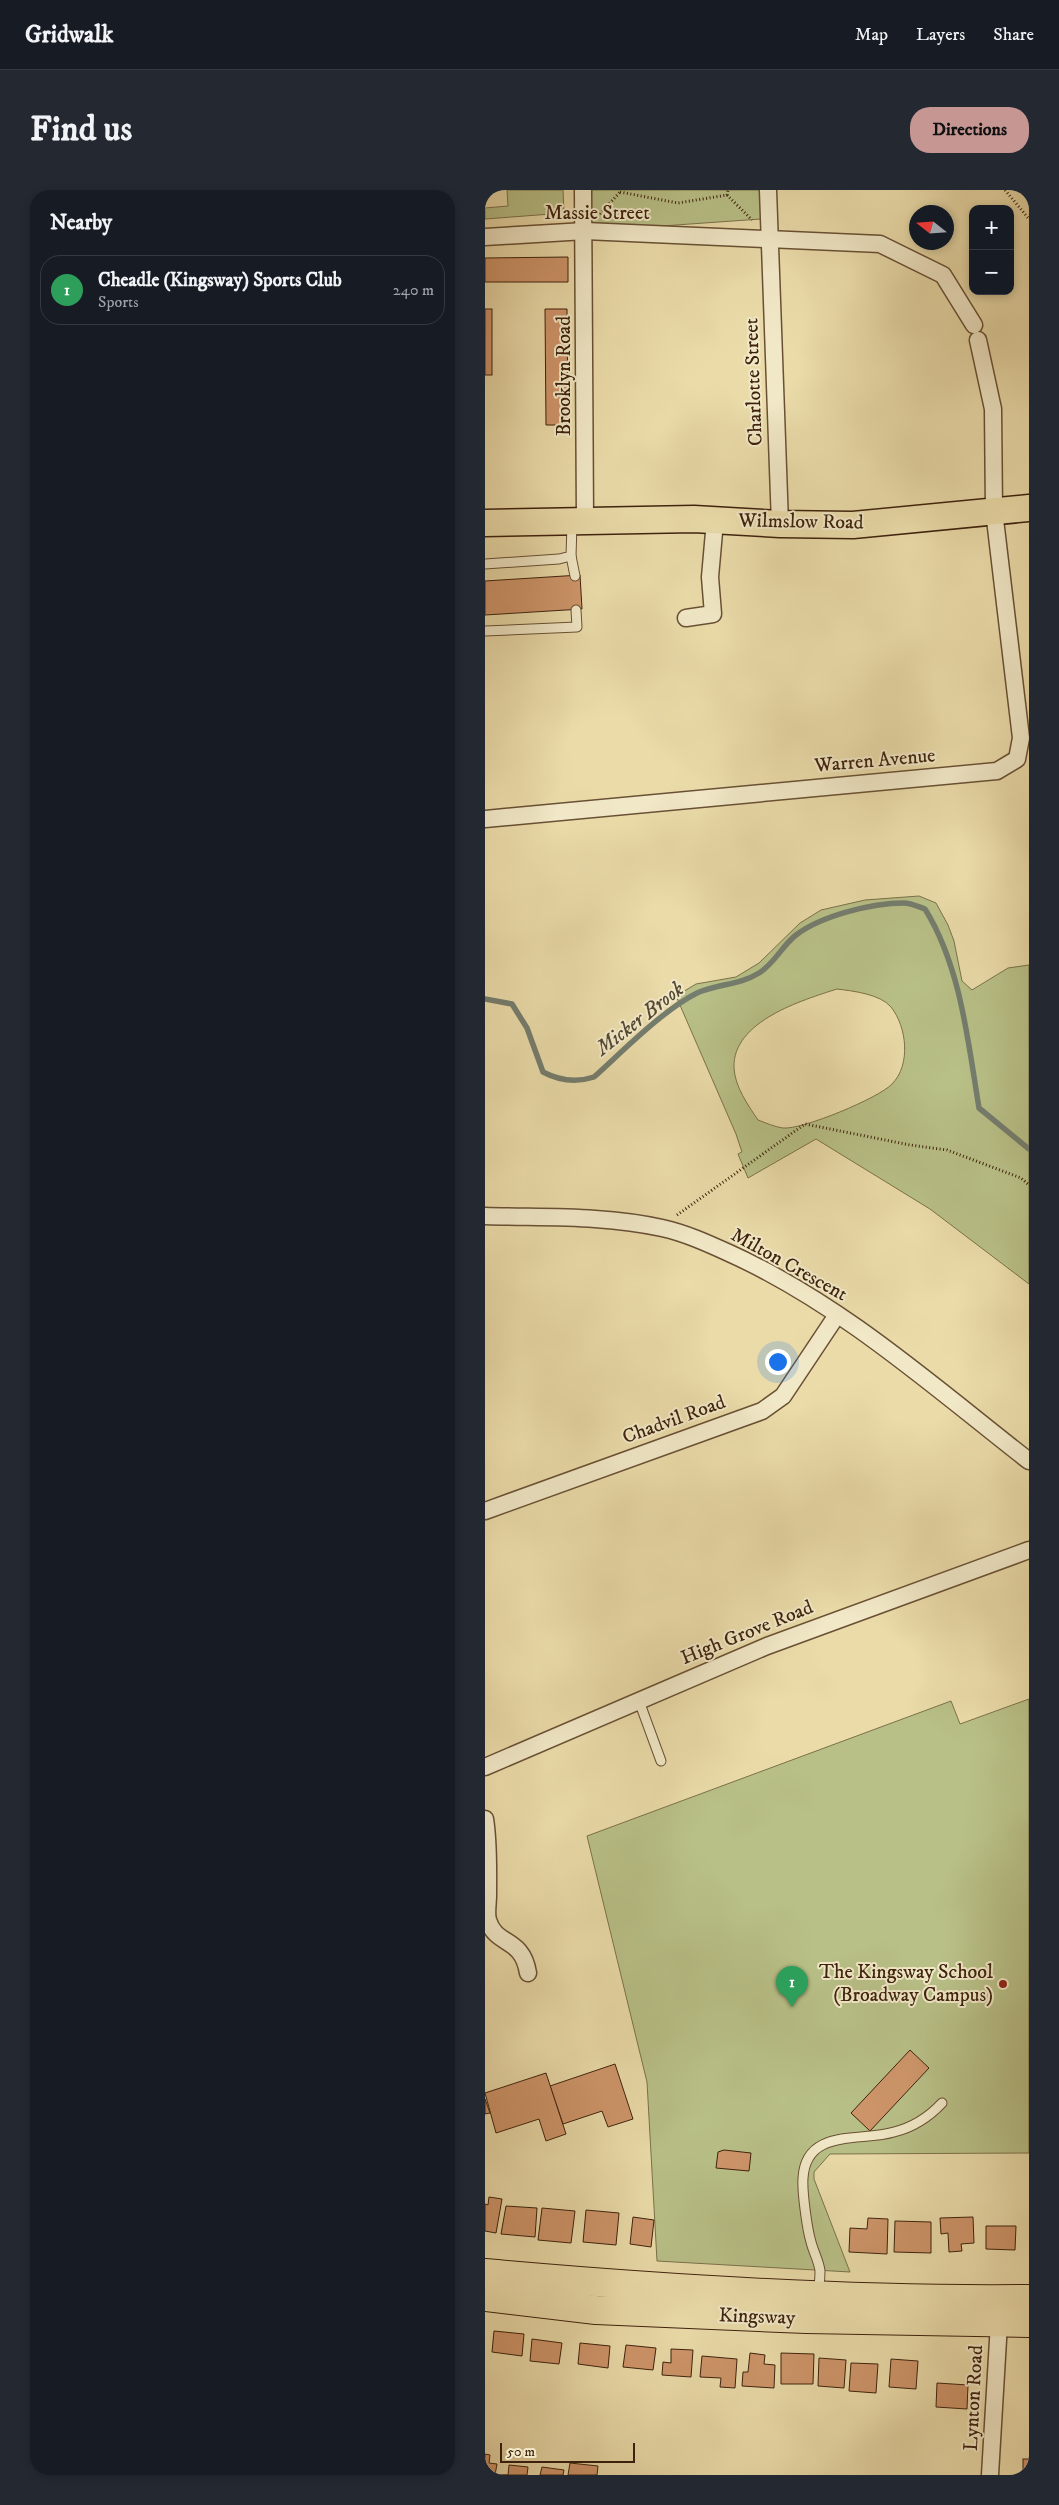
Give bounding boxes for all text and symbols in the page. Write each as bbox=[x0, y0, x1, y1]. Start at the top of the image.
text: Gridwalk bbox=[25, 20, 113, 50]
text: Map bbox=[855, 24, 888, 46]
text: Layers bbox=[916, 24, 965, 46]
text: Share bbox=[993, 24, 1034, 46]
button: Directions bbox=[910, 107, 1029, 153]
text: Find us bbox=[30, 108, 132, 152]
street label: Massie Street bbox=[544, 201, 650, 226]
north arrow bbox=[909, 205, 954, 250]
map controls bbox=[969, 205, 1014, 295]
button: + bbox=[969, 205, 1014, 250]
text: Nearby bbox=[50, 210, 112, 236]
button: − bbox=[969, 250, 1014, 295]
text: Cheadle (Kingsway) Sports Club bbox=[98, 269, 342, 292]
text: 1 bbox=[64, 280, 70, 300]
text: 240 m bbox=[393, 280, 434, 300]
text: Sports bbox=[98, 292, 139, 312]
street label: Brooklyn Road bbox=[552, 316, 577, 436]
street label: Charlotte Street bbox=[739, 318, 769, 446]
street label: Wilmslow Road bbox=[737, 508, 864, 536]
street label: Warren Avenue bbox=[813, 743, 936, 779]
water label: Micker Brook bbox=[589, 976, 690, 1063]
street label: Milton Crescent bbox=[726, 1223, 852, 1307]
your location bbox=[765, 1349, 791, 1375]
street label: Chadvil Road bbox=[619, 1390, 729, 1450]
street label: High Grove Road bbox=[677, 1595, 817, 1671]
place label: The Kingsway School (Broadway Campus) bbox=[819, 1960, 993, 2008]
pin: 1 bbox=[776, 1966, 808, 2007]
marker: The Kingsway School (Broadway Campus) bbox=[997, 1978, 1009, 1990]
street label: Kingsway bbox=[718, 2303, 796, 2331]
street label: Lynton Road bbox=[959, 2344, 989, 2452]
scale bar bbox=[500, 2440, 635, 2463]
text: 50 m bbox=[507, 2443, 535, 2461]

